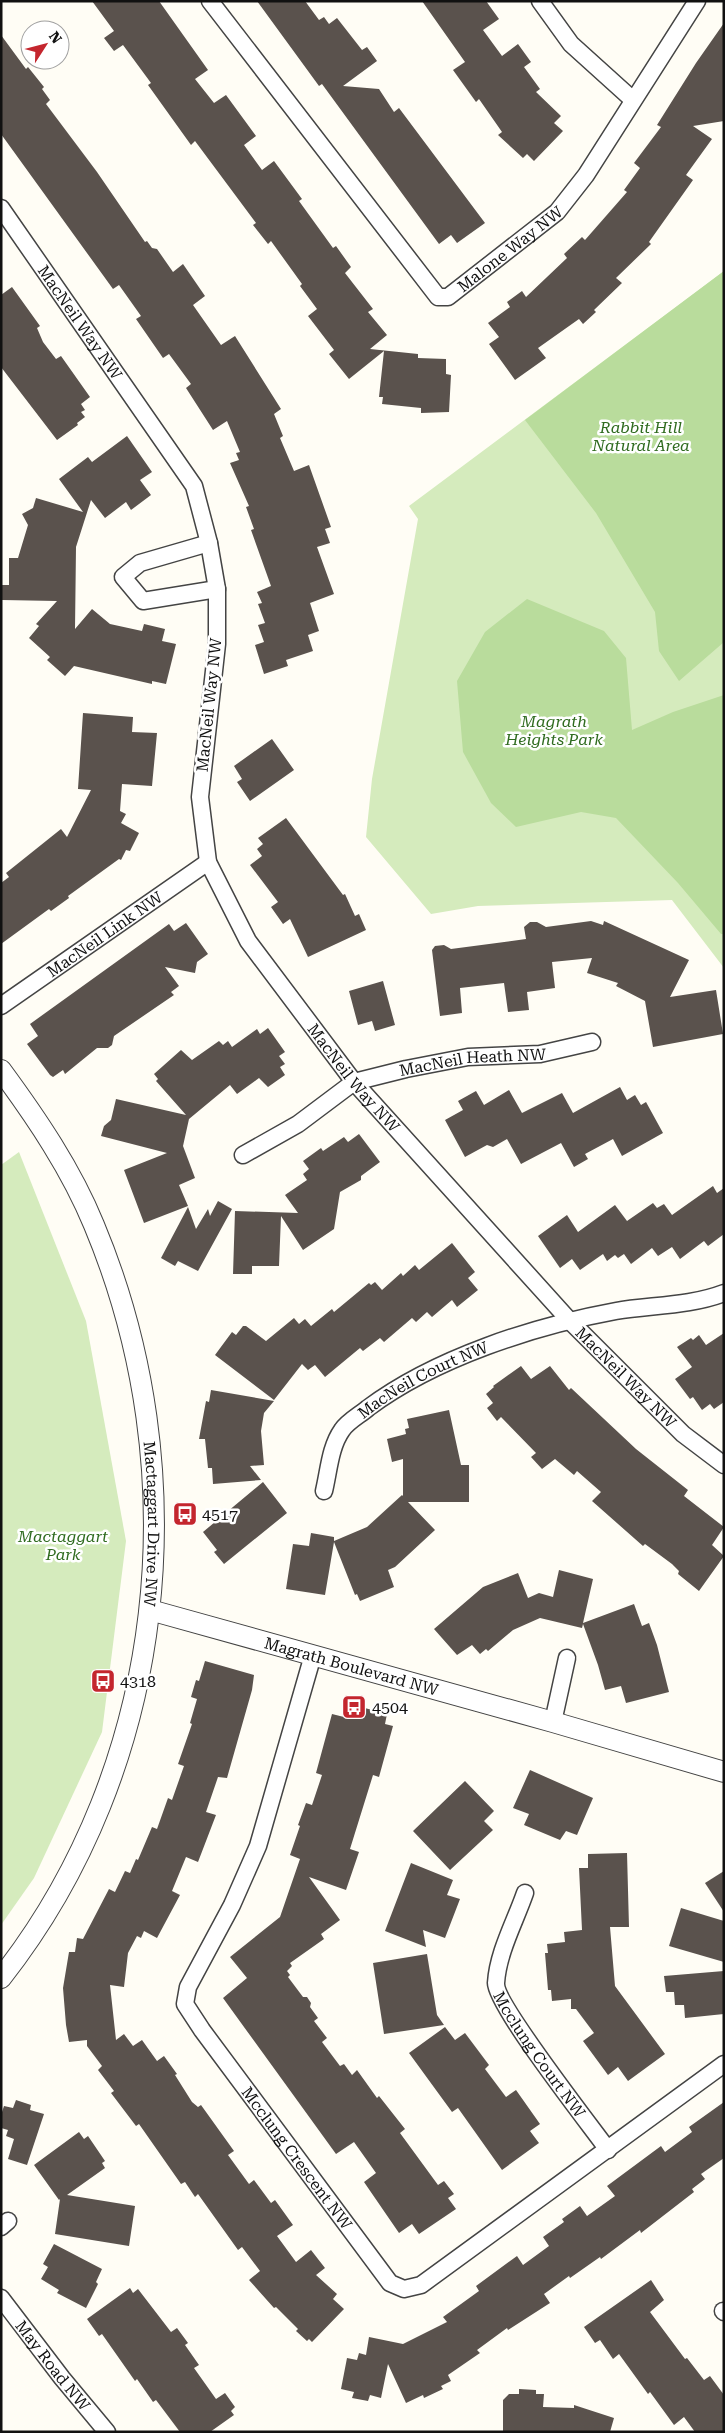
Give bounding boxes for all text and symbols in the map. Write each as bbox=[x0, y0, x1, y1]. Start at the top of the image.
north arrow bbox=[20, 20, 70, 70]
text: N bbox=[46, 28, 65, 47]
street label: Malone Way NW bbox=[453, 201, 567, 296]
street label: MacNeil Way NW bbox=[34, 262, 127, 384]
park label: Rabbit Hill Natural Area bbox=[591, 418, 690, 455]
street label: MacNeil Way NW bbox=[193, 636, 226, 773]
park label: Magrath Heights Park bbox=[504, 712, 603, 749]
street label: MacNeil Link NW bbox=[43, 887, 167, 981]
street label: MacNeil Way NW bbox=[304, 1020, 404, 1136]
street label: MacNeil Heath NW bbox=[398, 1044, 547, 1080]
street label: MacNeil Way NW bbox=[572, 1323, 681, 1432]
street label: MacNeil Court NW bbox=[354, 1337, 491, 1422]
street label: Mactaggart Drive NW bbox=[140, 1440, 163, 1608]
bus stop icon: 4517 bbox=[172, 1501, 198, 1527]
place label: 4517 bbox=[202, 1505, 238, 1524]
park label: Mactaggart Park bbox=[17, 1527, 108, 1564]
street label: Magrath Boulevard NW bbox=[262, 1633, 441, 1699]
bus stop icon: 4318 bbox=[90, 1668, 116, 1694]
place label: 4318 bbox=[120, 1672, 156, 1691]
bus stop icon: 4504 bbox=[341, 1694, 367, 1720]
place label: 4504 bbox=[372, 1698, 408, 1717]
street label: Mcclung Court NW bbox=[490, 1988, 590, 2122]
street label: Mcclung Crescent NW bbox=[238, 2083, 357, 2234]
street label: May Road NW bbox=[12, 2316, 95, 2415]

